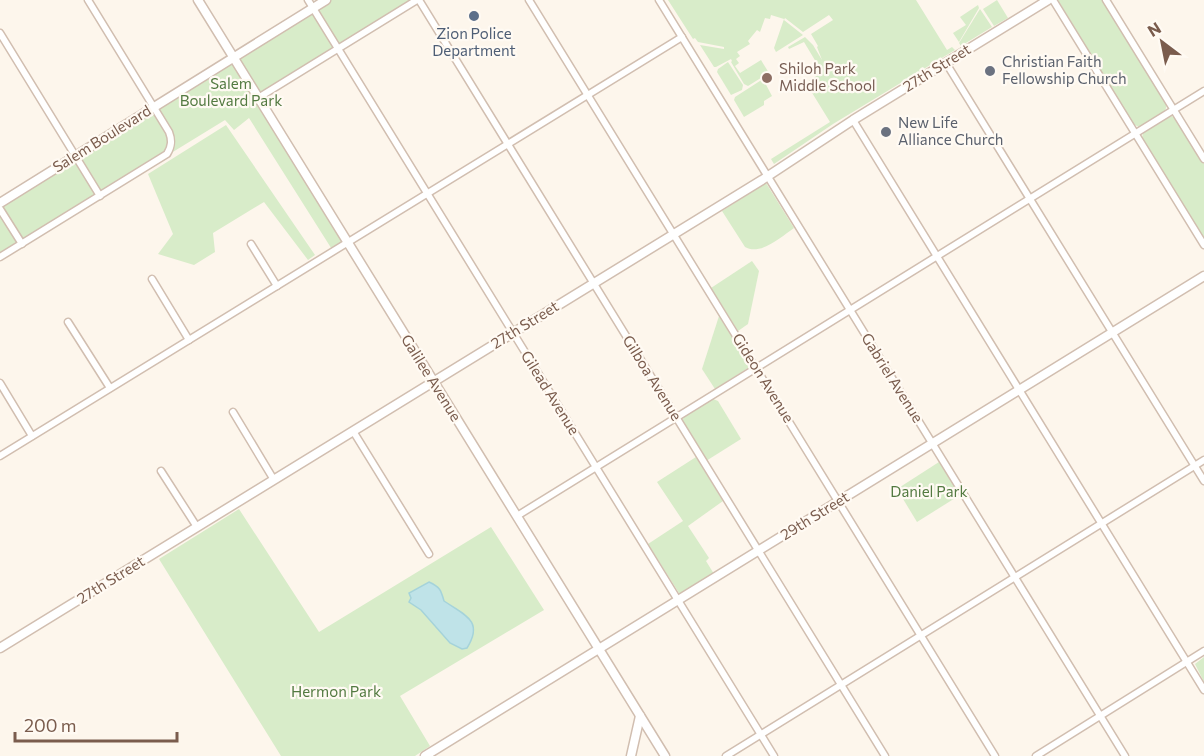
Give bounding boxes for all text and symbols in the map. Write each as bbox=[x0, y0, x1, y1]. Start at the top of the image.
marker: Zion Police Department bbox=[467, 9, 481, 23]
north arrow bbox=[1132, 12, 1192, 72]
text: N bbox=[1144, 18, 1164, 40]
place label: Zion Police Department bbox=[432, 24, 516, 59]
street label: 27th Street bbox=[899, 39, 974, 95]
place label: Christian Faith Fellowship Church bbox=[1002, 52, 1126, 87]
place label: Shiloh Park Middle School bbox=[779, 59, 876, 94]
marker: Christian Faith Fellowship Church bbox=[983, 64, 997, 78]
marker: Shiloh Park Middle School bbox=[760, 71, 774, 85]
park label: Salem Boulevard Park bbox=[180, 74, 282, 109]
street label: Salem Boulevard bbox=[49, 101, 154, 176]
place label: New Life Alliance Church bbox=[898, 113, 1003, 148]
marker: New Life Alliance Church bbox=[879, 125, 893, 139]
street label: 27th Street bbox=[487, 296, 562, 352]
street label: Gabriel Avenue bbox=[858, 329, 928, 426]
street label: Gideon Avenue bbox=[729, 330, 799, 426]
street label: Galilee Avenue bbox=[398, 331, 466, 424]
street label: Gilboa Avenue bbox=[619, 331, 686, 424]
street label: Gilead Avenue bbox=[518, 347, 584, 438]
park label: Daniel Park bbox=[890, 482, 968, 500]
street label: 29th Street bbox=[777, 487, 852, 543]
street label: 27th Street bbox=[73, 551, 148, 607]
park label: Hermon Park bbox=[291, 682, 381, 700]
scale bar bbox=[15, 705, 177, 743]
text: 200 m bbox=[24, 714, 77, 736]

